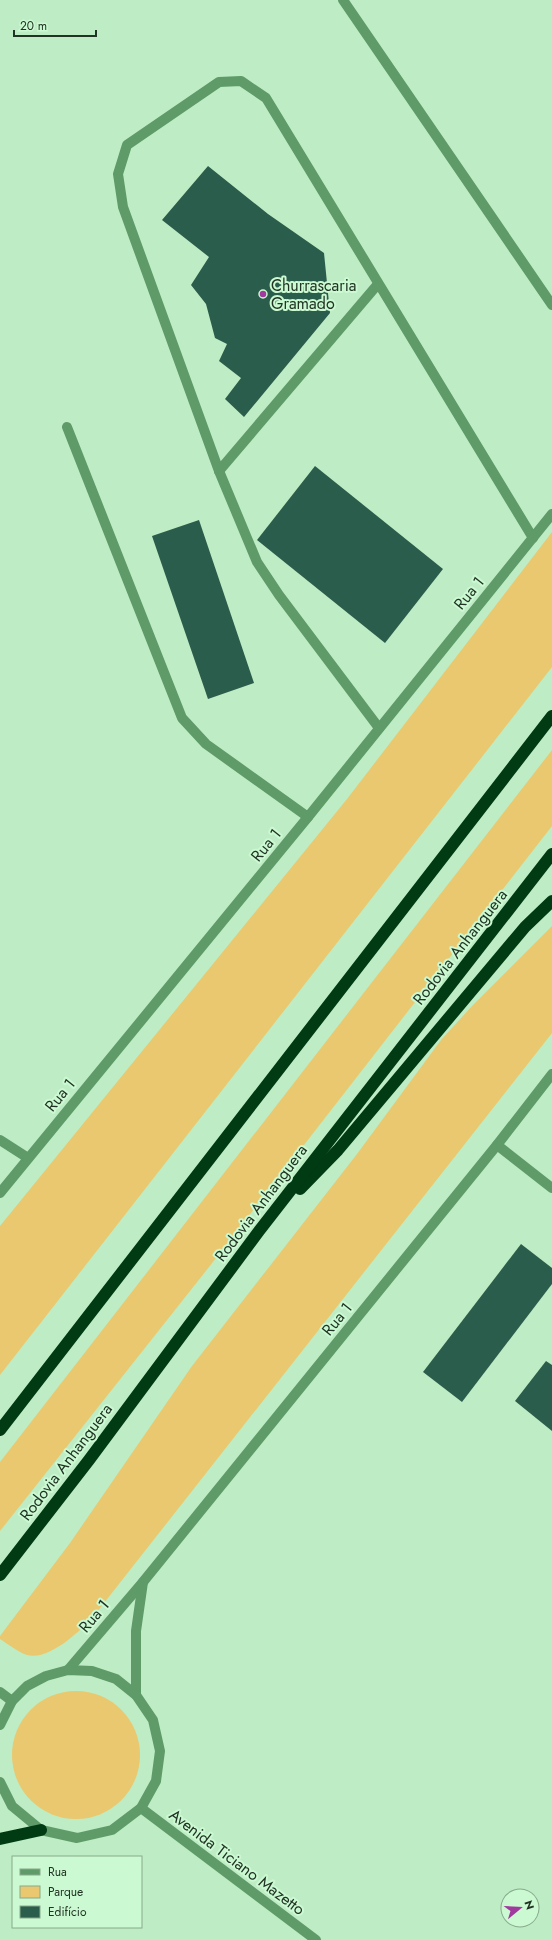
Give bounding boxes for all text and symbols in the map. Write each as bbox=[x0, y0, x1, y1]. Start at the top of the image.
scale bar bbox=[14, 12, 96, 38]
text: 20 m bbox=[20, 17, 47, 35]
place label: Churrascaria Gramado bbox=[271, 274, 357, 315]
marker: Churrascaria Gramado bbox=[258, 289, 268, 299]
street label: Rua 1 bbox=[448, 571, 490, 615]
street label: Rua 1 bbox=[245, 823, 287, 867]
street label: Rodovia Anhanguera bbox=[407, 884, 513, 1010]
street label: Rua 1 bbox=[39, 1073, 81, 1117]
street label: Rodovia Anhanguera bbox=[209, 1140, 313, 1266]
street label: Rua 1 bbox=[316, 1297, 358, 1341]
street label: Rodovia Anhanguera bbox=[14, 1399, 118, 1525]
street label: Rua 1 bbox=[73, 1594, 115, 1638]
street label: Avenida Ticiano Mazetto bbox=[164, 1803, 310, 1921]
legend bbox=[12, 1856, 142, 1928]
text: Rua bbox=[48, 1863, 67, 1881]
text: Parque bbox=[48, 1883, 83, 1901]
north arrow bbox=[500, 1888, 540, 1928]
text: N bbox=[521, 1898, 538, 1912]
text: Edifício bbox=[48, 1903, 87, 1921]

